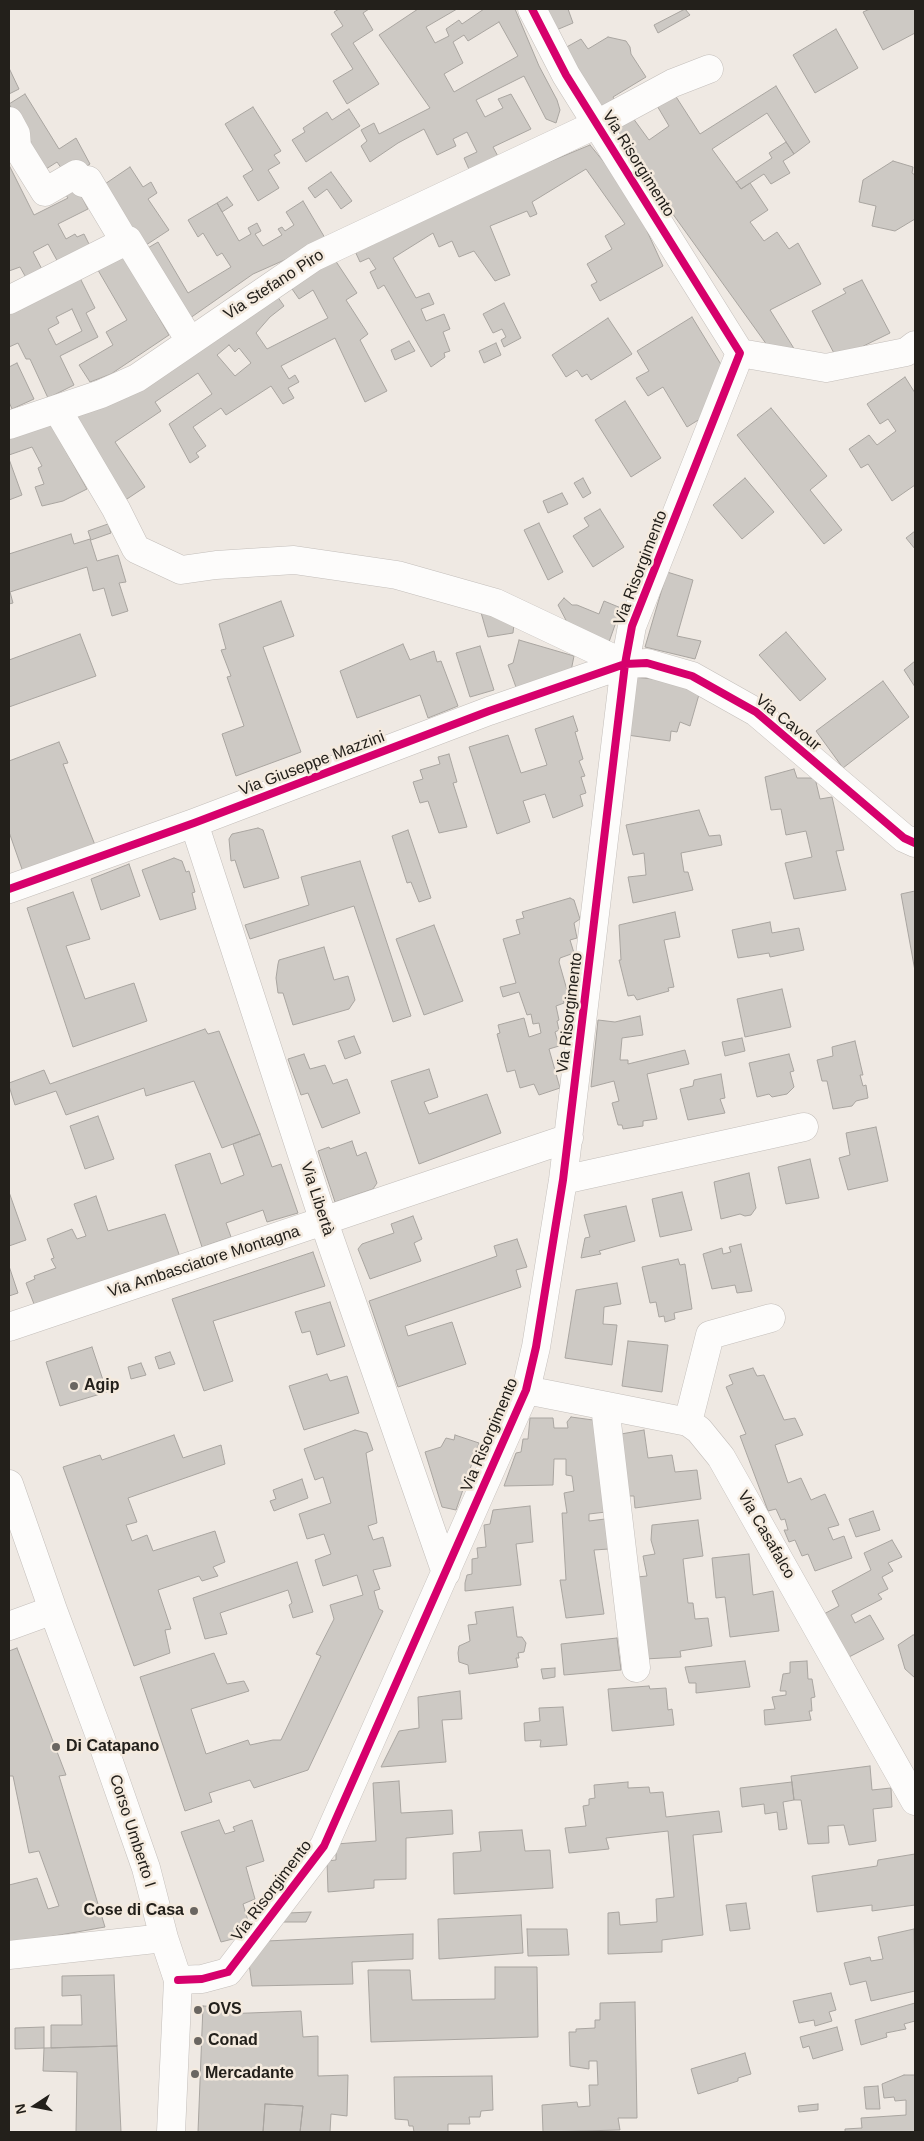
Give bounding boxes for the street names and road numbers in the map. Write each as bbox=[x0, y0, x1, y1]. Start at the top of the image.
street label: Via Risorgimento bbox=[598, 107, 678, 221]
street label: Via Stefano Piro bbox=[220, 246, 328, 324]
street label: Via Risorgimento bbox=[610, 508, 672, 628]
street label: Via Cavour bbox=[751, 691, 825, 755]
street label: Via Giuseppe Mazzini bbox=[236, 727, 388, 801]
street label: Via Risorgimento bbox=[553, 952, 587, 1074]
street label: Via Libertà bbox=[296, 1160, 338, 1238]
street label: Via Ambasciatore Montagna bbox=[106, 1222, 302, 1302]
street label: Via Risorgimento bbox=[457, 1375, 523, 1495]
street label: Via Casafalco bbox=[733, 1488, 799, 1582]
street label: Corso Umberto I bbox=[105, 1772, 159, 1890]
street label: Via Risorgimento bbox=[228, 1837, 316, 1945]

